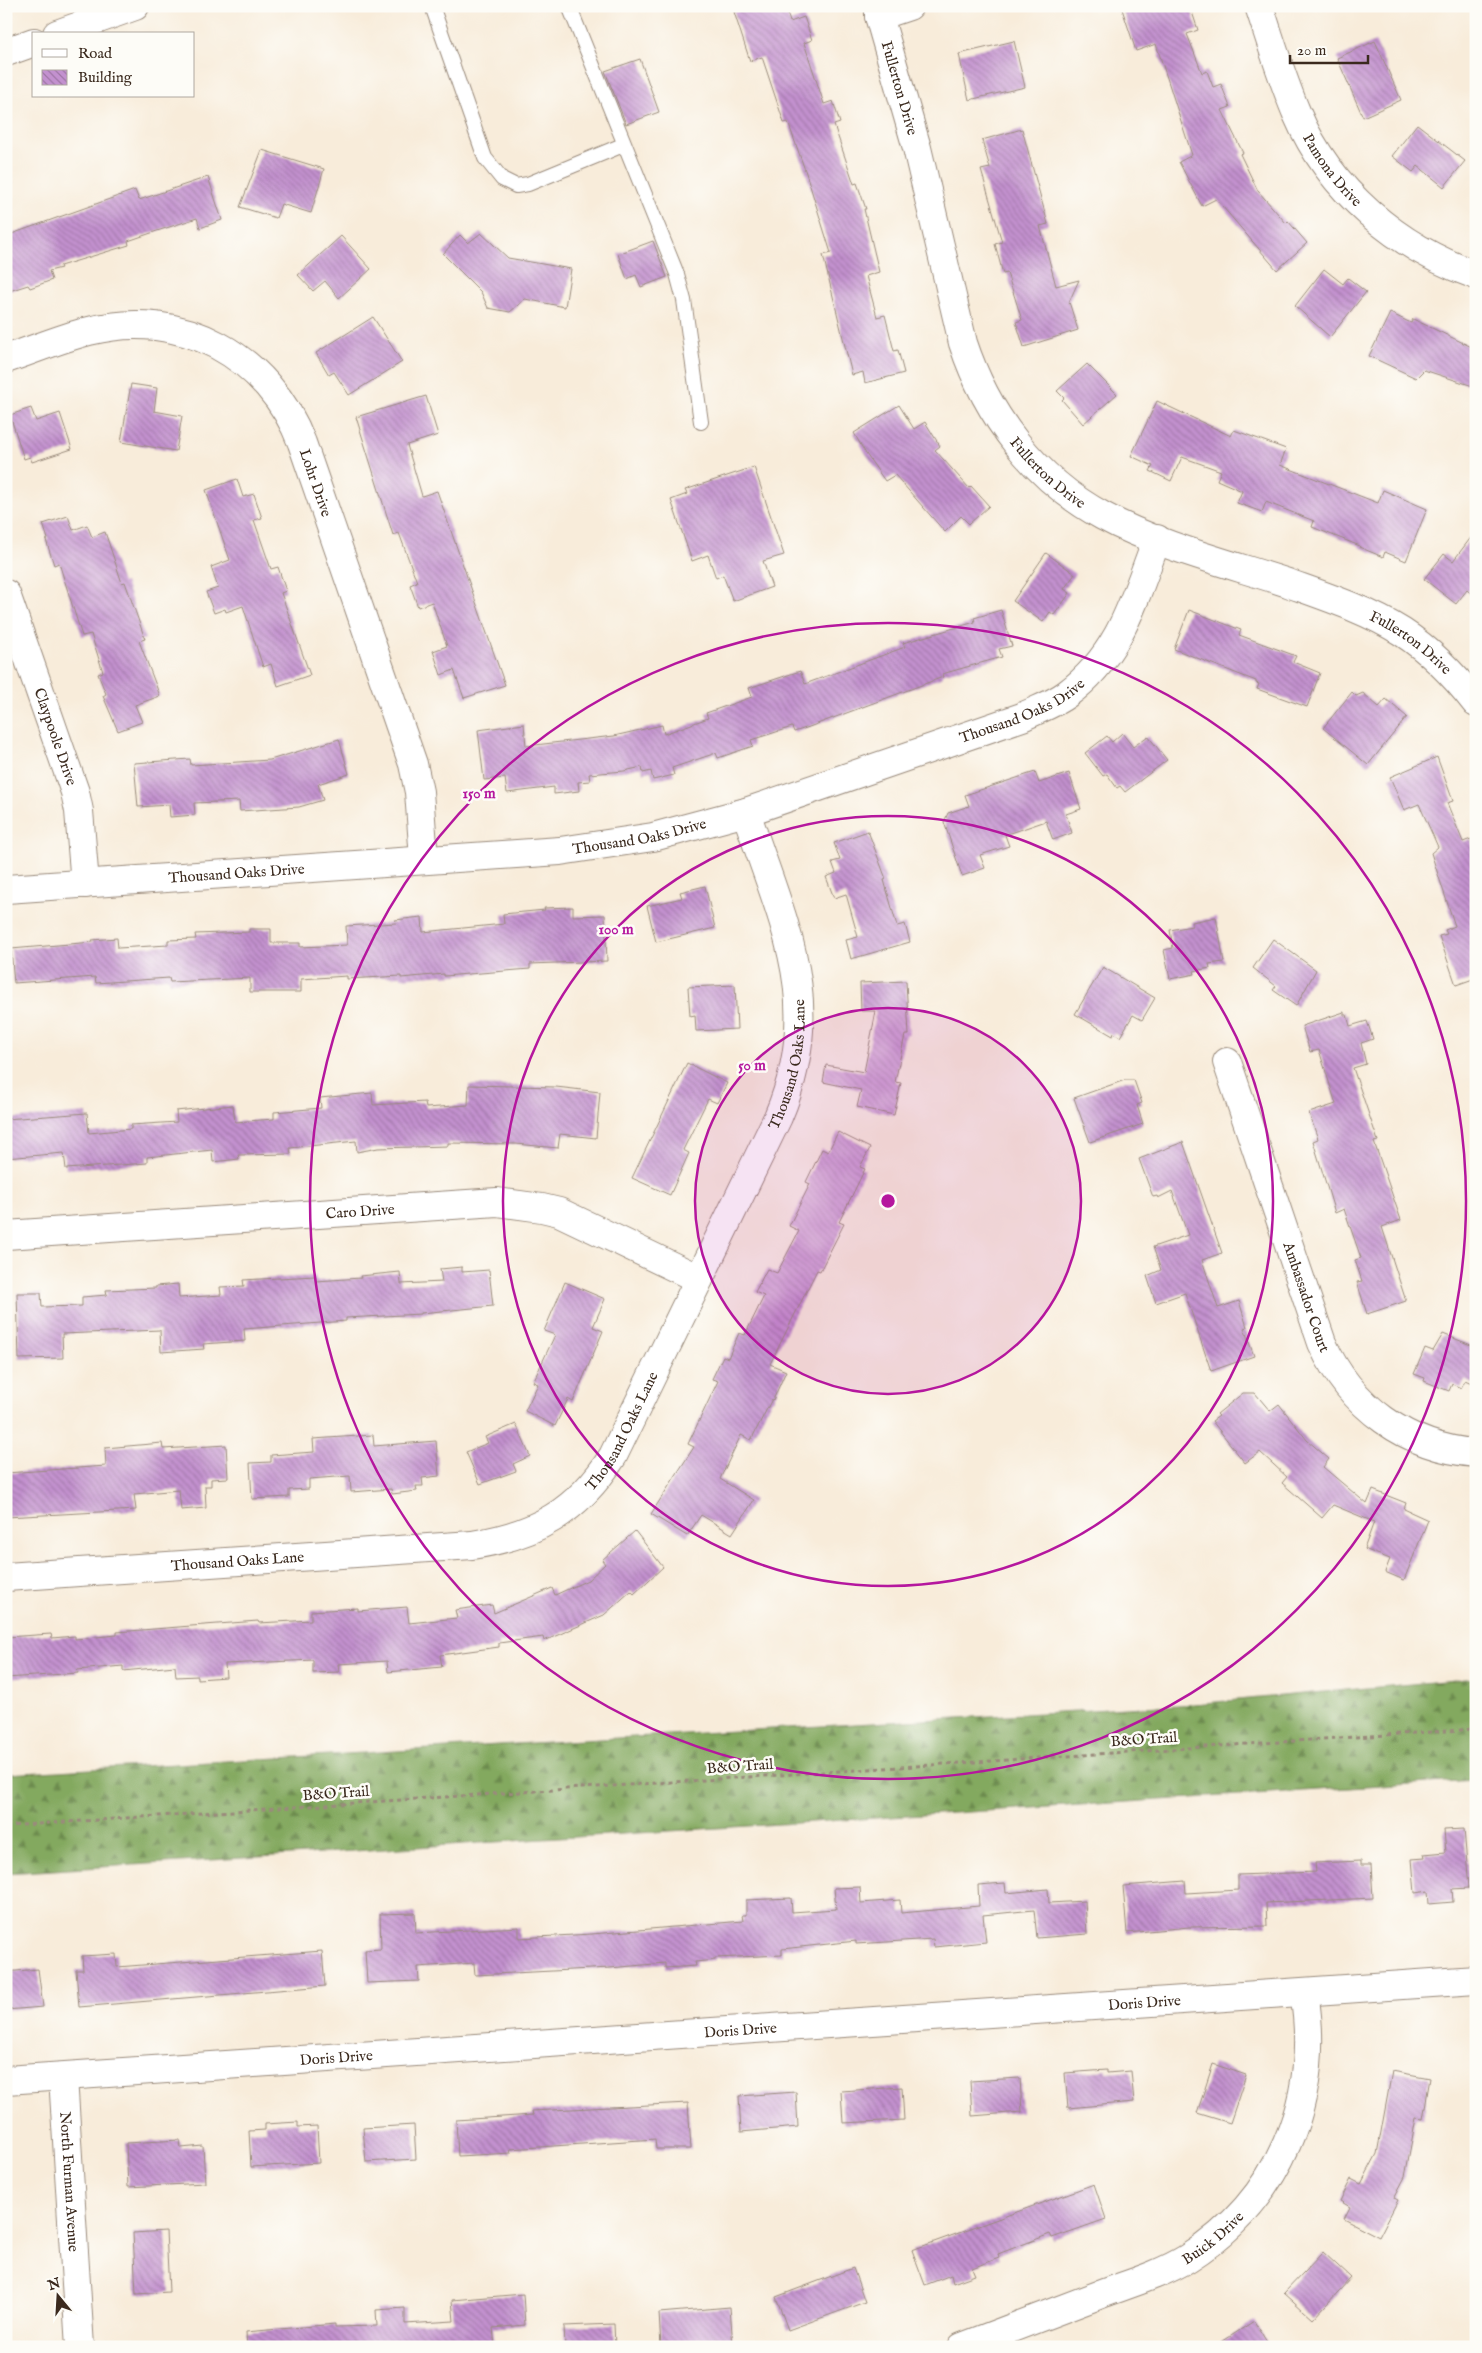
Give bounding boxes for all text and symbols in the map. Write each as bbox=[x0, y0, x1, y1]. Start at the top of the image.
legend bbox=[32, 32, 195, 98]
scale bar bbox=[1290, 32, 1367, 64]
street label: Fullerton Drive bbox=[877, 39, 922, 138]
text: 20 m bbox=[1297, 41, 1327, 60]
text: Road bbox=[78, 44, 113, 63]
text: Building bbox=[78, 68, 133, 87]
street label: Pamona Drive bbox=[1298, 130, 1366, 211]
street label: Fullerton Drive bbox=[1005, 433, 1089, 513]
street label: Lohr Drive bbox=[295, 446, 336, 520]
street label: Fullerton Drive bbox=[1366, 607, 1456, 679]
street label: Thousand Oaks Drive bbox=[957, 674, 1089, 748]
street label: Claypoole Drive bbox=[29, 685, 81, 788]
text: 150 m bbox=[462, 784, 496, 803]
street label: Thousand Oaks Drive bbox=[571, 814, 709, 859]
street label: Thousand Oaks Drive bbox=[168, 860, 305, 888]
text: 100 m bbox=[598, 920, 634, 939]
street label: Thousand Oaks Lane bbox=[764, 999, 810, 1133]
text: 50 m bbox=[738, 1056, 766, 1075]
centre of rings bbox=[879, 1192, 897, 1210]
street label: Caro Drive bbox=[325, 1200, 395, 1223]
street label: Ambassador Court bbox=[1278, 1238, 1334, 1356]
street label: Thousand Oaks Lane bbox=[582, 1369, 663, 1495]
street label: Thousand Oaks Lane bbox=[170, 1548, 305, 1576]
street label: B&O Trail bbox=[1110, 1728, 1179, 1751]
street label: B&O Trail bbox=[706, 1755, 775, 1778]
street label: B&O Trail bbox=[302, 1782, 371, 1805]
street label: Doris Drive bbox=[1107, 1991, 1182, 2015]
street label: Doris Drive bbox=[703, 2019, 778, 2043]
street label: Doris Drive bbox=[299, 2046, 374, 2070]
street label: North Furman Avenue bbox=[55, 2111, 83, 2253]
street label: Buick Drive bbox=[1179, 2208, 1248, 2269]
north arrow bbox=[32, 2270, 82, 2320]
text: N bbox=[45, 2274, 63, 2295]

